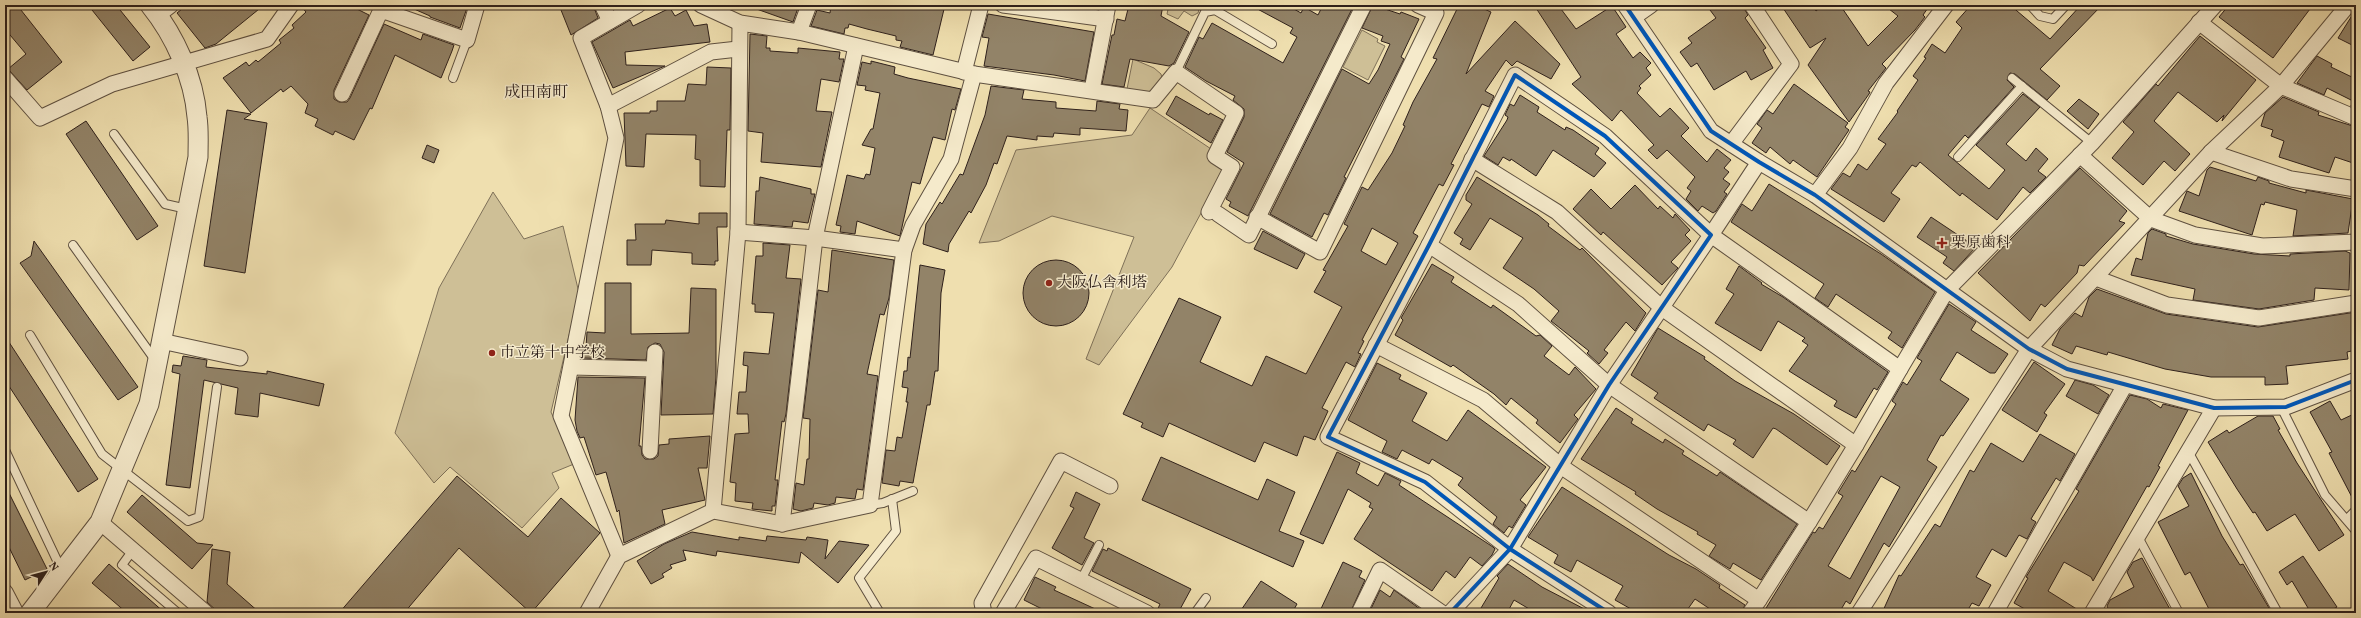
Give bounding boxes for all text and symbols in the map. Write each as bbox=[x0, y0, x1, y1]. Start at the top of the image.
district label: 成田南町 bbox=[504, 82, 568, 104]
place label: 栗原歯科 bbox=[1951, 233, 2011, 254]
marker: 栗原歯科 bbox=[1936, 237, 1948, 249]
place label: 大阪仏舎利塔 bbox=[1057, 273, 1147, 294]
marker: 大阪仏舎利塔 bbox=[1044, 278, 1054, 288]
place label: 市立第十中学校 bbox=[500, 343, 605, 364]
marker: 市立第十中学校 bbox=[487, 348, 497, 358]
north arrow bbox=[26, 552, 66, 592]
text: N bbox=[44, 559, 61, 575]

